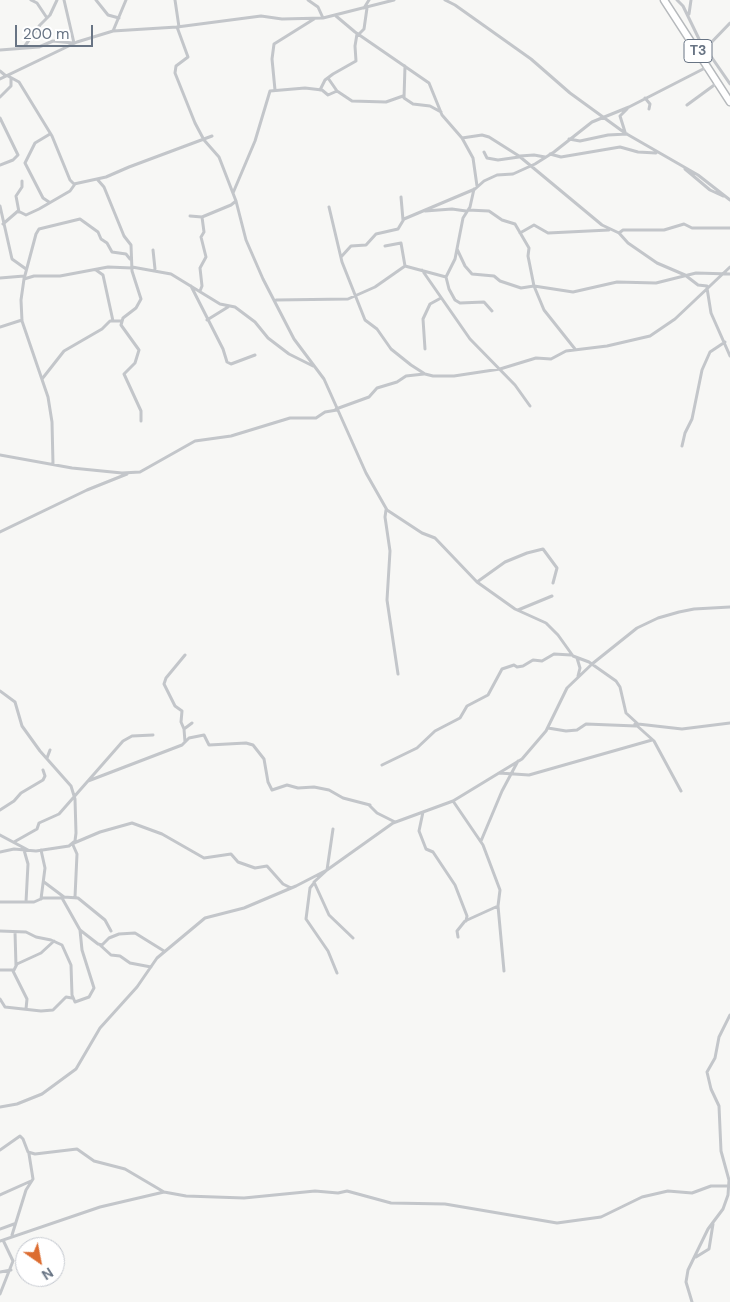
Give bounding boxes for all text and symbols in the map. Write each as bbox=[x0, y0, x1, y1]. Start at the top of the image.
scale bar bbox=[18, 15, 95, 47]
text: 200 m bbox=[23, 24, 69, 44]
road number: T3 bbox=[684, 40, 712, 62]
north arrow bbox=[15, 1237, 65, 1287]
text: N bbox=[38, 1263, 57, 1284]

